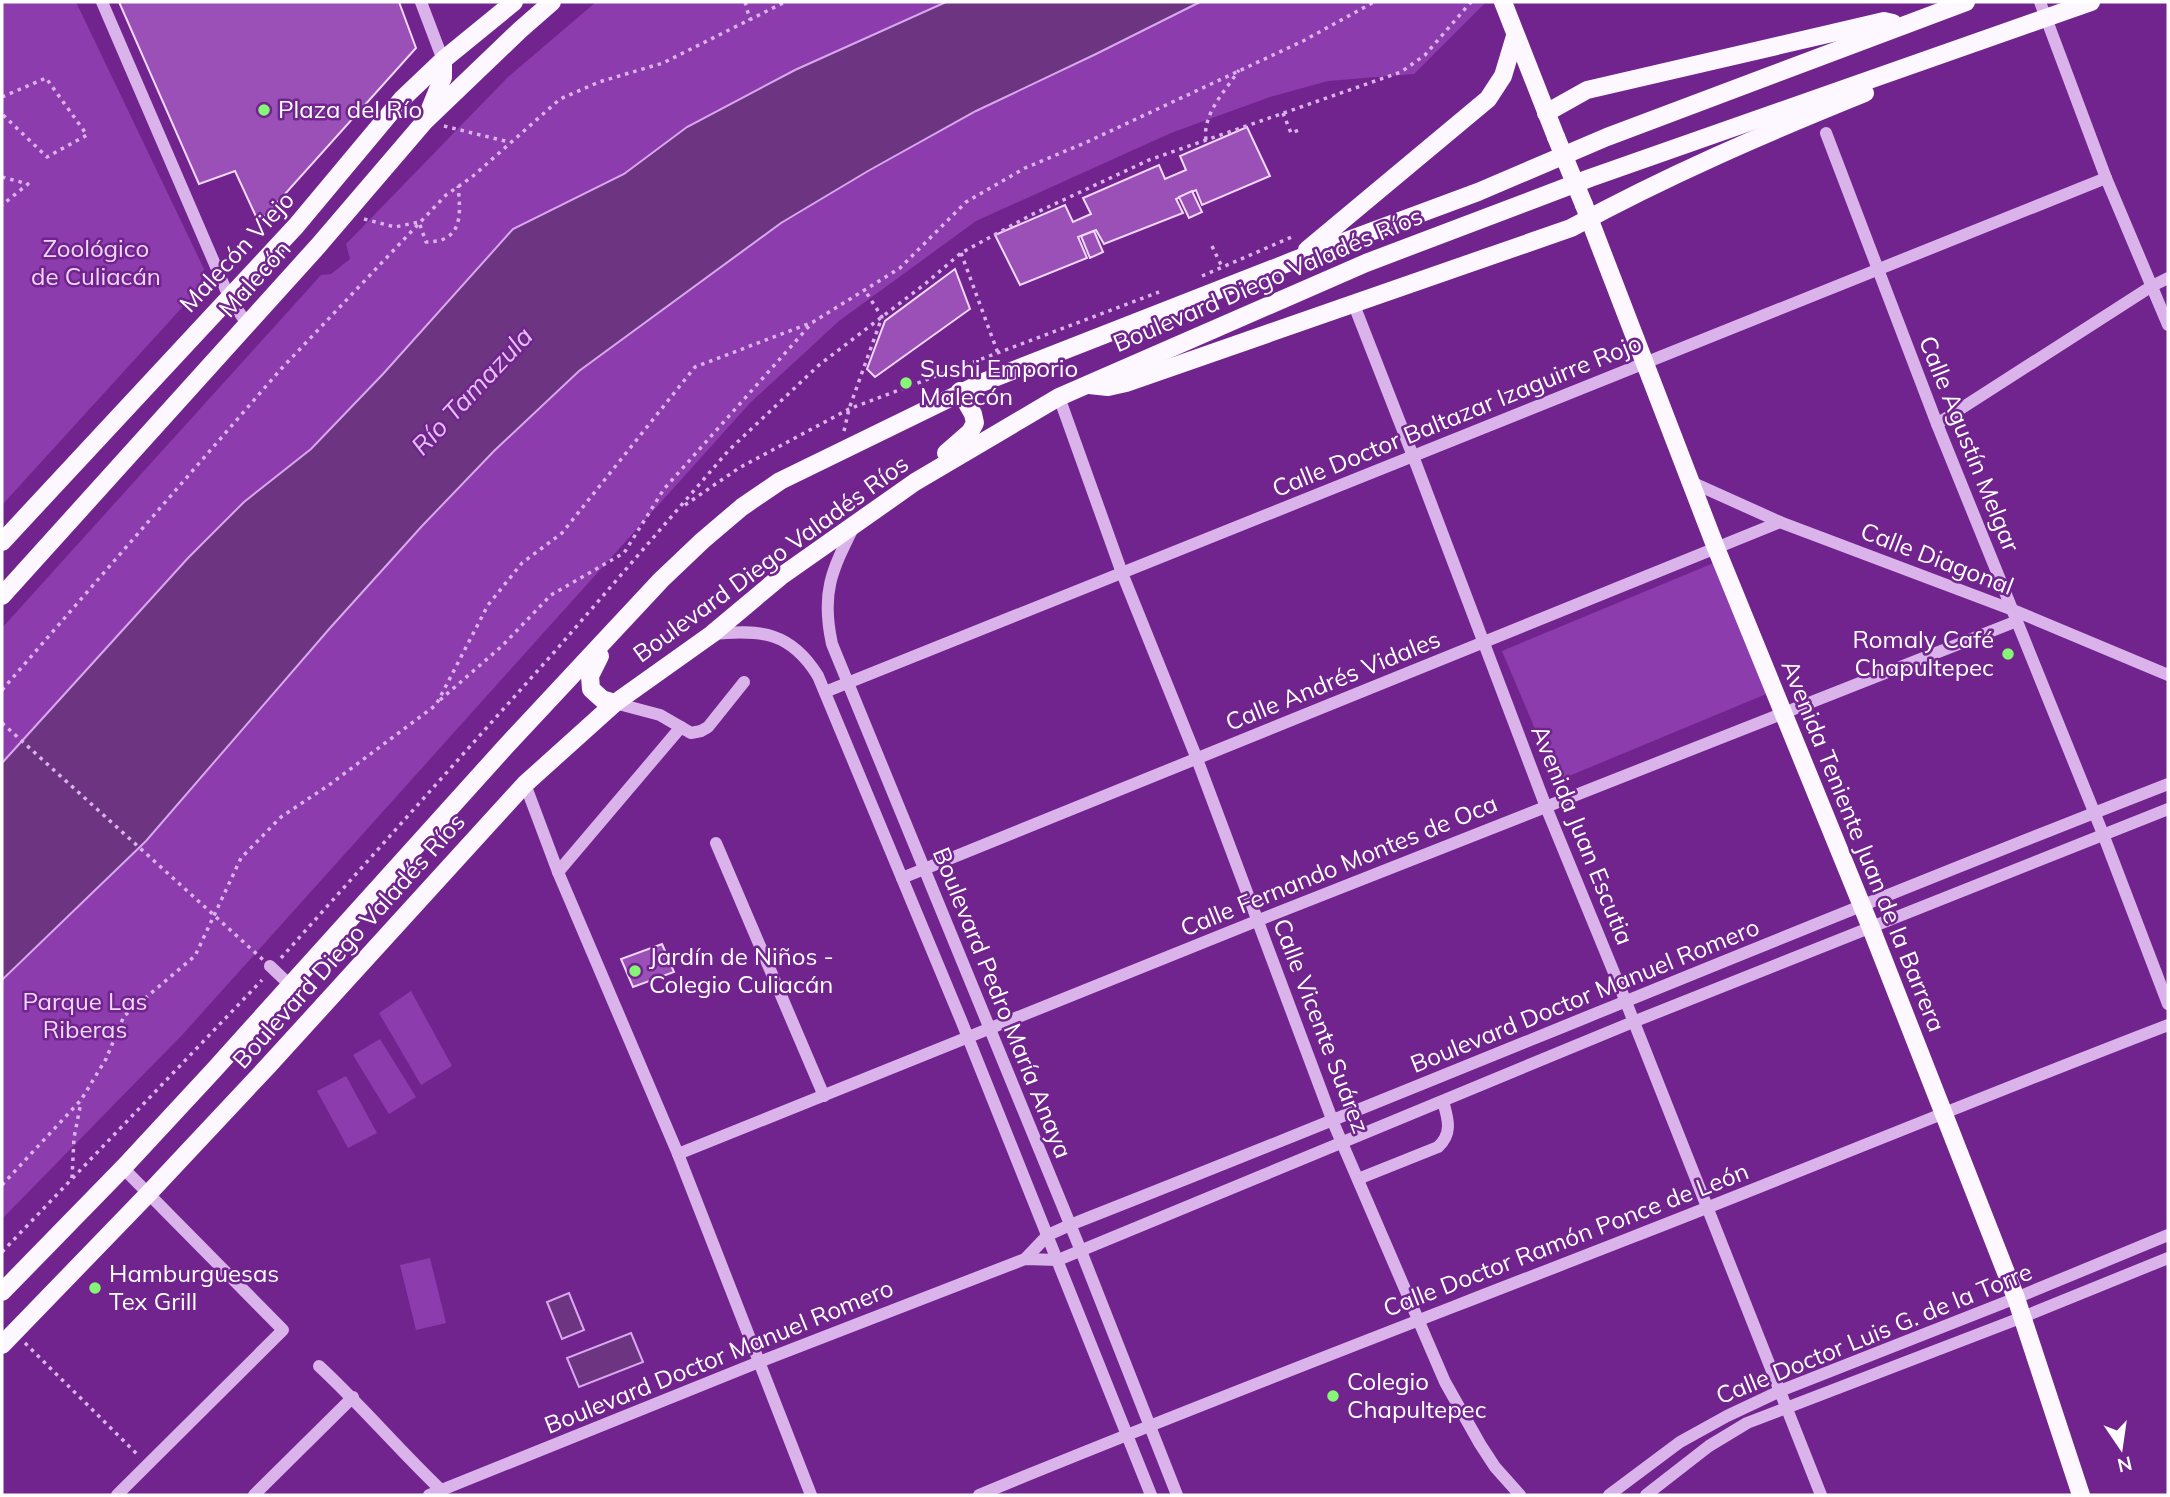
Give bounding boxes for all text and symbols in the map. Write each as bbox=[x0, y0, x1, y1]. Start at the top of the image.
place label: Plaza del Río bbox=[278, 94, 422, 124]
marker: Plaza del Río bbox=[256, 102, 272, 118]
street label: Malecón Viejo bbox=[174, 186, 300, 318]
street label: Boulevard Diego Valadés Ríos bbox=[1108, 200, 1427, 358]
park label: Zoológico de Culiacán bbox=[31, 233, 161, 291]
street label: Malecón bbox=[213, 235, 297, 323]
water label: Río Tamazula bbox=[404, 319, 540, 462]
street label: Calle Doctor Baltazar Izaguirre Rojo bbox=[1268, 327, 1646, 503]
street label: Calle Agustín Melgar bbox=[1913, 331, 2027, 556]
place label: Sushi Emporio Malecón bbox=[920, 353, 1078, 411]
marker: Sushi Emporio Malecón bbox=[898, 375, 914, 391]
street label: Boulevard Diego Valadés Ríos bbox=[627, 448, 914, 668]
street label: Calle Diagonal bbox=[1857, 515, 2018, 601]
street label: Calle Andrés Vidales bbox=[1221, 623, 1444, 737]
place label: Romaly Café Chapultepec bbox=[1853, 624, 1994, 682]
marker: Romaly Café Chapultepec bbox=[2000, 646, 2016, 662]
street label: Avenida Teniente Juan de la Barrera bbox=[1775, 655, 1952, 1036]
street label: Avenida Juan Escutia bbox=[1525, 721, 1641, 949]
street label: Calle Fernando Montes de Oca bbox=[1176, 788, 1501, 943]
street label: Boulevard Diego Valadés Ríos bbox=[226, 806, 471, 1074]
street label: Boulevard Pedro María Anaya bbox=[927, 843, 1079, 1162]
street label: Boulevard Doctor Manuel Romero bbox=[1406, 911, 1763, 1079]
street label: Calle Vicente Suárez bbox=[1267, 914, 1377, 1137]
place label: Jardín de Niños - Colegio Culiacán bbox=[649, 941, 834, 999]
marker: Jardín de Niños - Colegio Culiacán bbox=[627, 963, 643, 979]
park label: Parque Las Riberas bbox=[23, 986, 147, 1044]
street label: Calle Doctor Ramón Ponce de León bbox=[1379, 1155, 1753, 1323]
street label: Calle Doctor Luis G. de la Torre bbox=[1711, 1256, 2036, 1410]
place label: Hamburguesas Tex Grill bbox=[109, 1258, 279, 1316]
street label: Boulevard Doctor Manuel Romero bbox=[540, 1272, 897, 1440]
marker: Hamburguesas Tex Grill bbox=[87, 1280, 103, 1296]
place label: Colegio Chapultepec bbox=[1347, 1366, 1487, 1424]
marker: Colegio Chapultepec bbox=[1325, 1388, 1341, 1404]
north arrow bbox=[2086, 1413, 2156, 1483]
text: N bbox=[2115, 1451, 2135, 1478]

